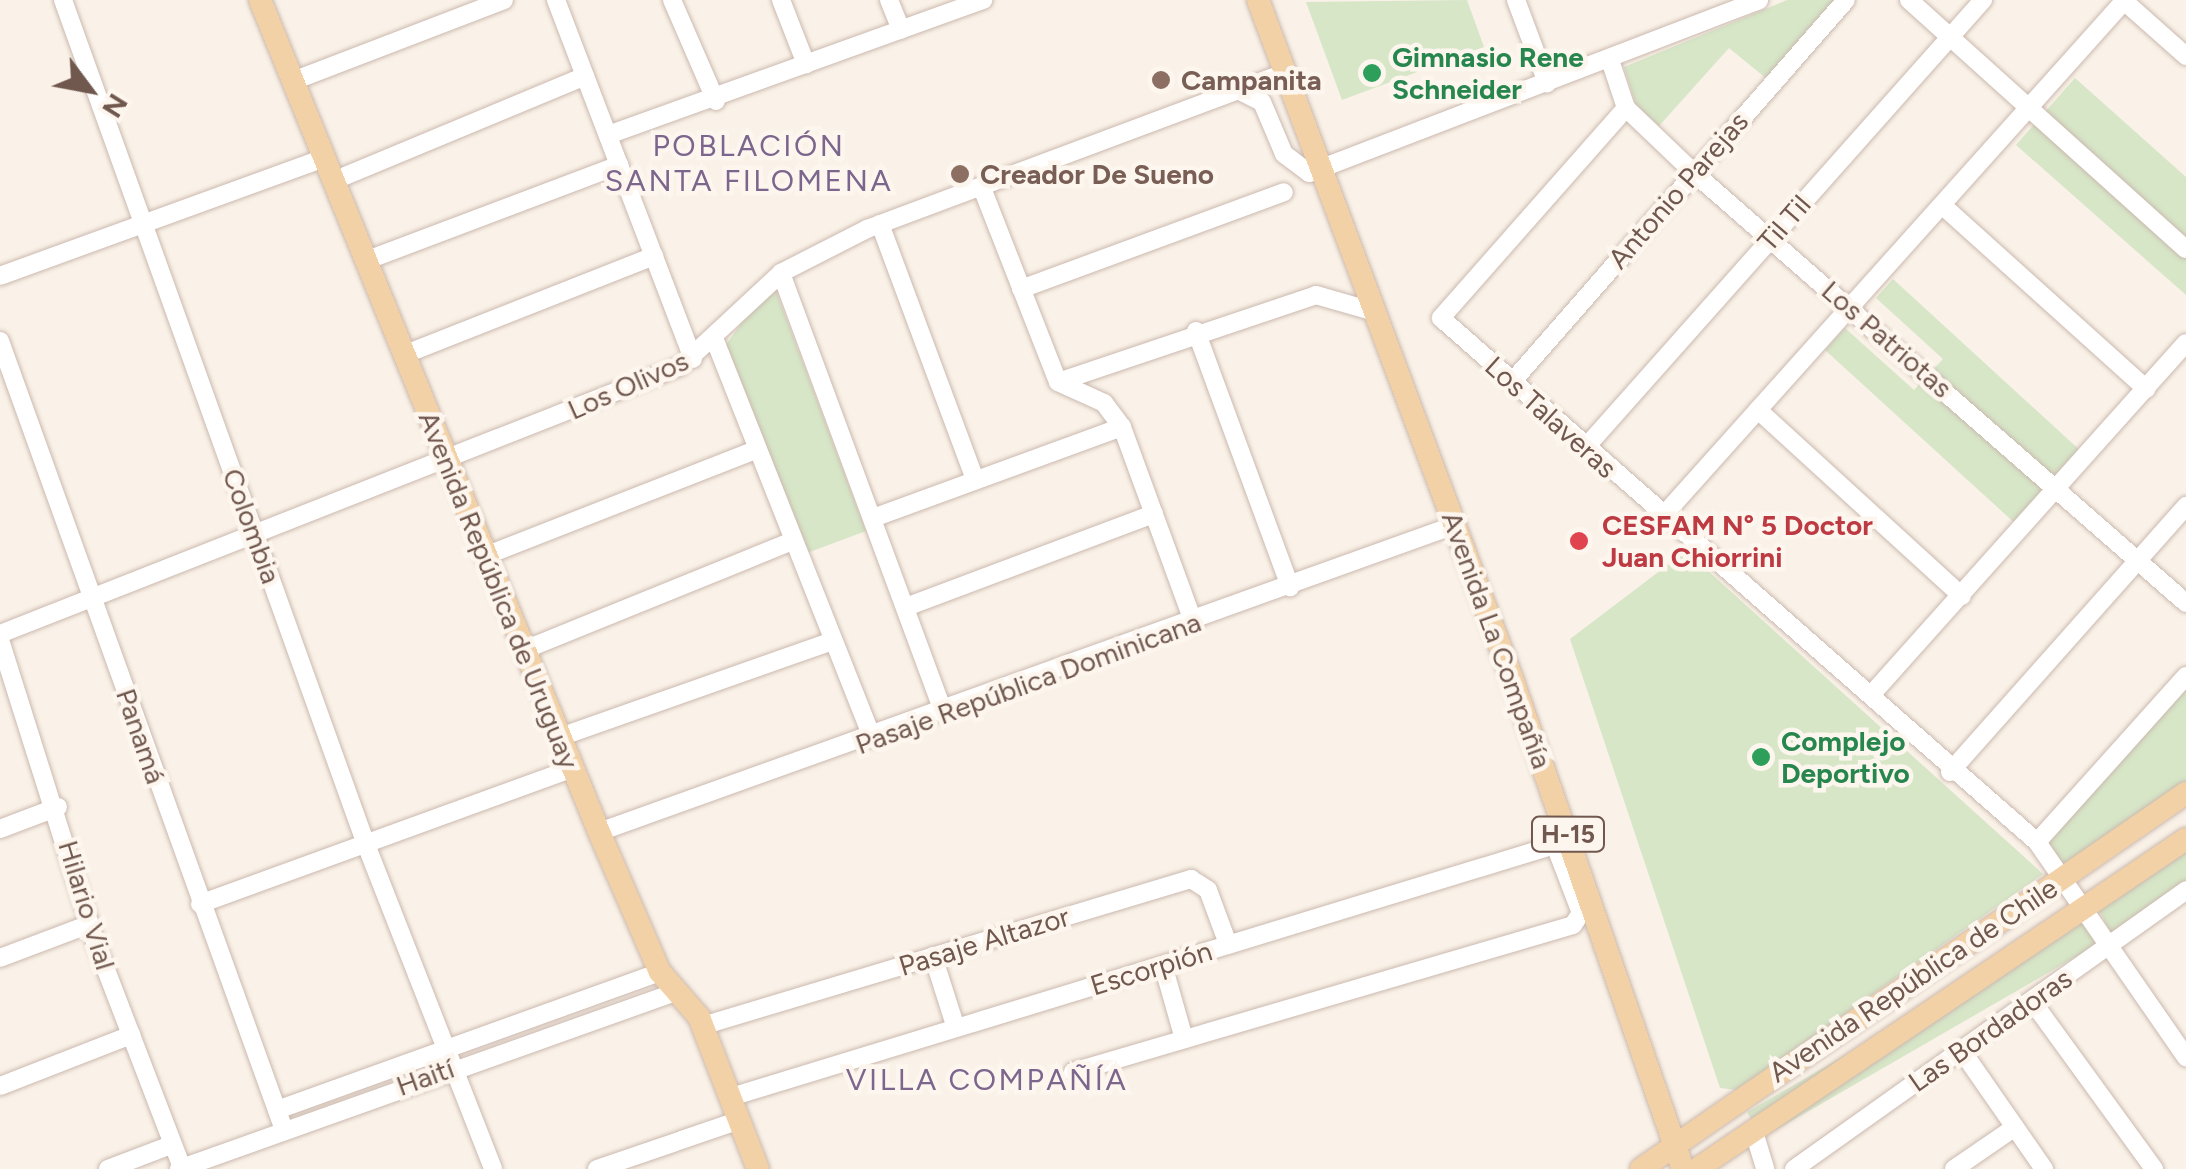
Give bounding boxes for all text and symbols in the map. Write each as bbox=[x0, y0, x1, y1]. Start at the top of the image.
north arrow bbox=[40, 40, 140, 140]
place label: Gimnasio Rene Schneider bbox=[1392, 40, 1584, 106]
marker: Gimnasio Rene Schneider bbox=[1361, 62, 1383, 84]
place label: Campanita bbox=[1181, 63, 1322, 97]
marker: Campanita bbox=[1150, 69, 1172, 91]
text: N bbox=[95, 88, 136, 124]
street label: Antonio Parejas bbox=[1601, 105, 1755, 275]
district label: POBLACIÓN SANTA FILOMENA bbox=[605, 128, 893, 198]
place label: Creador De Sueno bbox=[980, 157, 1214, 191]
marker: Creador De Sueno bbox=[949, 163, 971, 185]
street label: Til Til bbox=[1751, 188, 1817, 258]
street label: Los Patriotas bbox=[1815, 273, 1959, 405]
street label: Los Olivos bbox=[562, 343, 694, 427]
street label: Los Talaveras bbox=[1478, 349, 1624, 485]
street label: Avenida República de Uruguay bbox=[412, 406, 586, 774]
street label: Colombia bbox=[216, 464, 288, 588]
street label: Avenida La Compañía bbox=[1435, 507, 1559, 773]
place label: CESFAM N° 5 Doctor Juan Chiorrini bbox=[1602, 508, 1873, 574]
marker: CESFAM N° 5 Doctor Juan Chiorrini bbox=[1566, 528, 1592, 554]
street label: Pasaje República Dominicana bbox=[851, 605, 1205, 761]
street label: Panamá bbox=[109, 684, 173, 788]
place label: Complejo Deportivo bbox=[1781, 724, 1910, 790]
marker: Complejo Deportivo bbox=[1750, 746, 1772, 768]
road number: H-15 bbox=[1530, 814, 1606, 854]
street label: Hilario Vial bbox=[51, 836, 123, 974]
street label: Avenida República de Chile bbox=[1762, 871, 2064, 1089]
street label: Pasaje Altazor bbox=[895, 899, 1073, 983]
street label: Escorpión bbox=[1086, 934, 1216, 1002]
street label: Las Bordadoras bbox=[1902, 961, 2078, 1099]
street label: Haití bbox=[392, 1051, 458, 1103]
district label: VILLA COMPAÑÍA bbox=[846, 1062, 1128, 1098]

